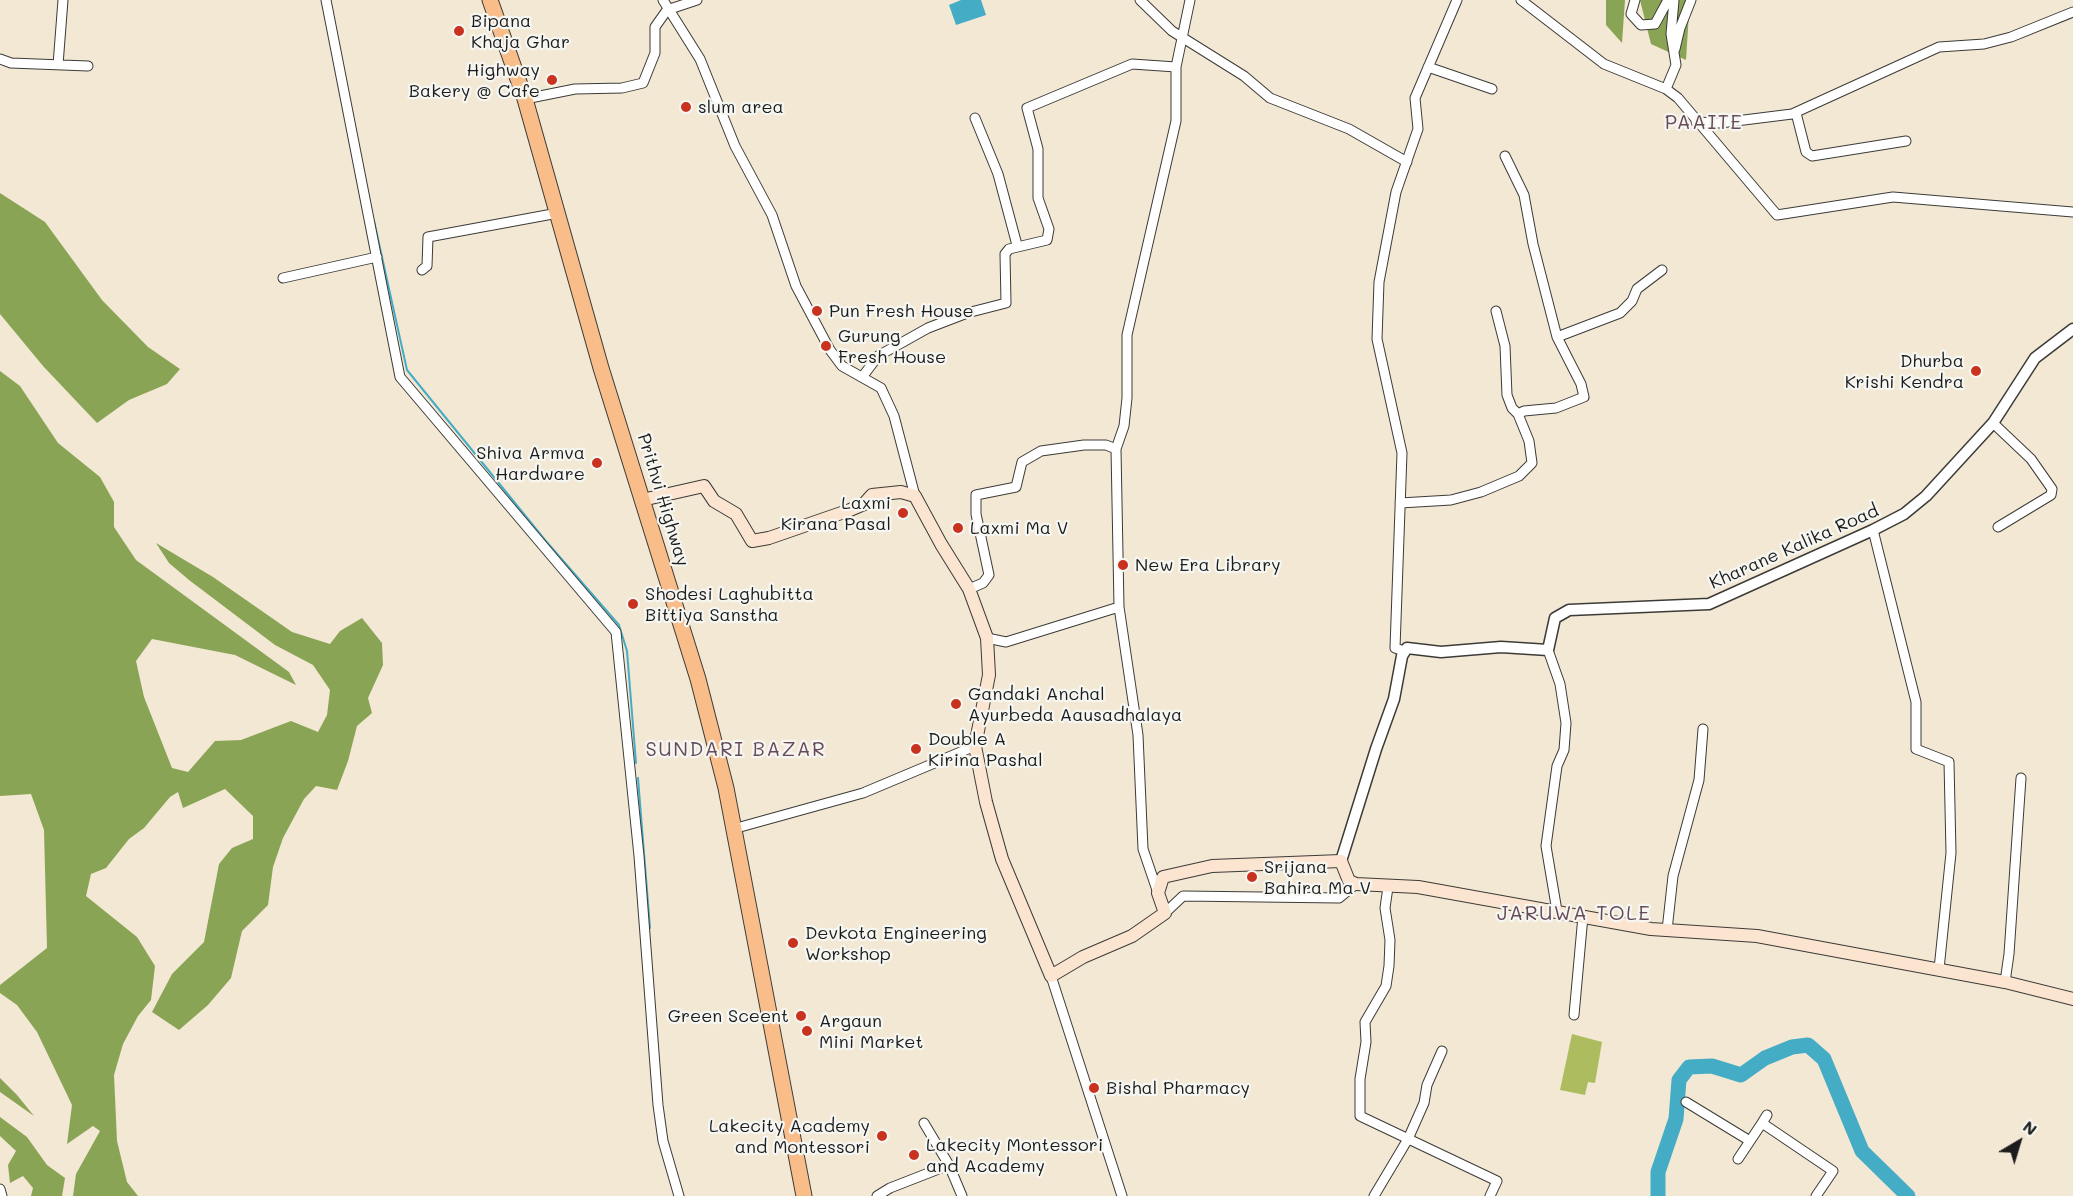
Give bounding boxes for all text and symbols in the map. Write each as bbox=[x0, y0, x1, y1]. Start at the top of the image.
place label: Bipana Khaja Ghar bbox=[471, 10, 570, 52]
marker: Bipana Khaja Ghar bbox=[452, 24, 466, 38]
place label: Highway Bakery @ Cafe bbox=[409, 59, 540, 101]
marker: Highway Bakery @ Cafe bbox=[545, 73, 559, 87]
place label: slum area bbox=[698, 96, 784, 118]
marker: slum area bbox=[679, 100, 693, 114]
district label: PAAITE bbox=[1665, 111, 1743, 135]
place label: Pun Fresh House bbox=[829, 300, 974, 322]
marker: Pun Fresh House bbox=[810, 304, 824, 318]
place label: Gurung Fresh House bbox=[838, 325, 946, 368]
marker: Gurung Fresh House bbox=[819, 339, 833, 353]
place label: Dhurba Krishi Kendra bbox=[1845, 350, 1964, 392]
marker: Dhurba Krishi Kendra bbox=[1969, 364, 1983, 378]
street label: Prithvi Highway bbox=[633, 431, 693, 569]
place label: Shiva Armva Hardware bbox=[476, 442, 585, 484]
marker: Shiva Armva Hardware bbox=[590, 456, 604, 470]
place label: Laxmi Kirana Pasal bbox=[781, 492, 891, 534]
street label: Kharane Kalika Road bbox=[1706, 500, 1882, 594]
marker: Laxmi Kirana Pasal bbox=[896, 506, 910, 520]
place label: Laxmi Ma V bbox=[970, 517, 1068, 539]
marker: Laxmi Ma V bbox=[951, 521, 965, 535]
place label: New Era Library bbox=[1135, 554, 1281, 576]
marker: New Era Library bbox=[1116, 558, 1130, 572]
place label: Shodesi Laghubitta Bittiya Sanstha bbox=[645, 583, 814, 626]
marker: Shodesi Laghubitta Bittiya Sanstha bbox=[626, 597, 640, 611]
place label: Gandaki Anchal Ayurbeda Aausadhalaya bbox=[968, 683, 1182, 726]
marker: Gandaki Anchal Ayurbeda Aausadhalaya bbox=[949, 697, 963, 711]
place label: Double A Kirina Pashal bbox=[928, 728, 1043, 771]
district label: SUNDARI BAZAR bbox=[646, 738, 826, 762]
marker: Double A Kirina Pashal bbox=[909, 742, 923, 756]
place label: Srijana Bahira Ma V bbox=[1264, 856, 1371, 898]
marker: Srijana Bahira Ma V bbox=[1245, 870, 1259, 884]
district label: JARUWA TOLE bbox=[1497, 902, 1651, 926]
place label: Devkota Engineering Workshop bbox=[805, 922, 987, 964]
marker: Devkota Engineering Workshop bbox=[786, 936, 800, 950]
place label: Green Sceent bbox=[668, 1005, 789, 1027]
marker: Green Sceent bbox=[794, 1009, 808, 1023]
place label: Argaun Mini Market bbox=[819, 1010, 923, 1052]
marker: Argaun Mini Market bbox=[800, 1024, 814, 1038]
place label: Bishal Pharmacy bbox=[1106, 1077, 1250, 1099]
marker: Bishal Pharmacy bbox=[1087, 1081, 1101, 1095]
north arrow bbox=[1989, 1112, 2049, 1172]
place label: Lakecity Academy and Montessori bbox=[709, 1115, 870, 1158]
text: N bbox=[2019, 1115, 2042, 1139]
marker: Lakecity Academy and Montessori bbox=[875, 1129, 889, 1143]
place label: Lakecity Montessori and Academy bbox=[926, 1134, 1103, 1176]
marker: Lakecity Montessori and Academy bbox=[907, 1148, 921, 1162]

